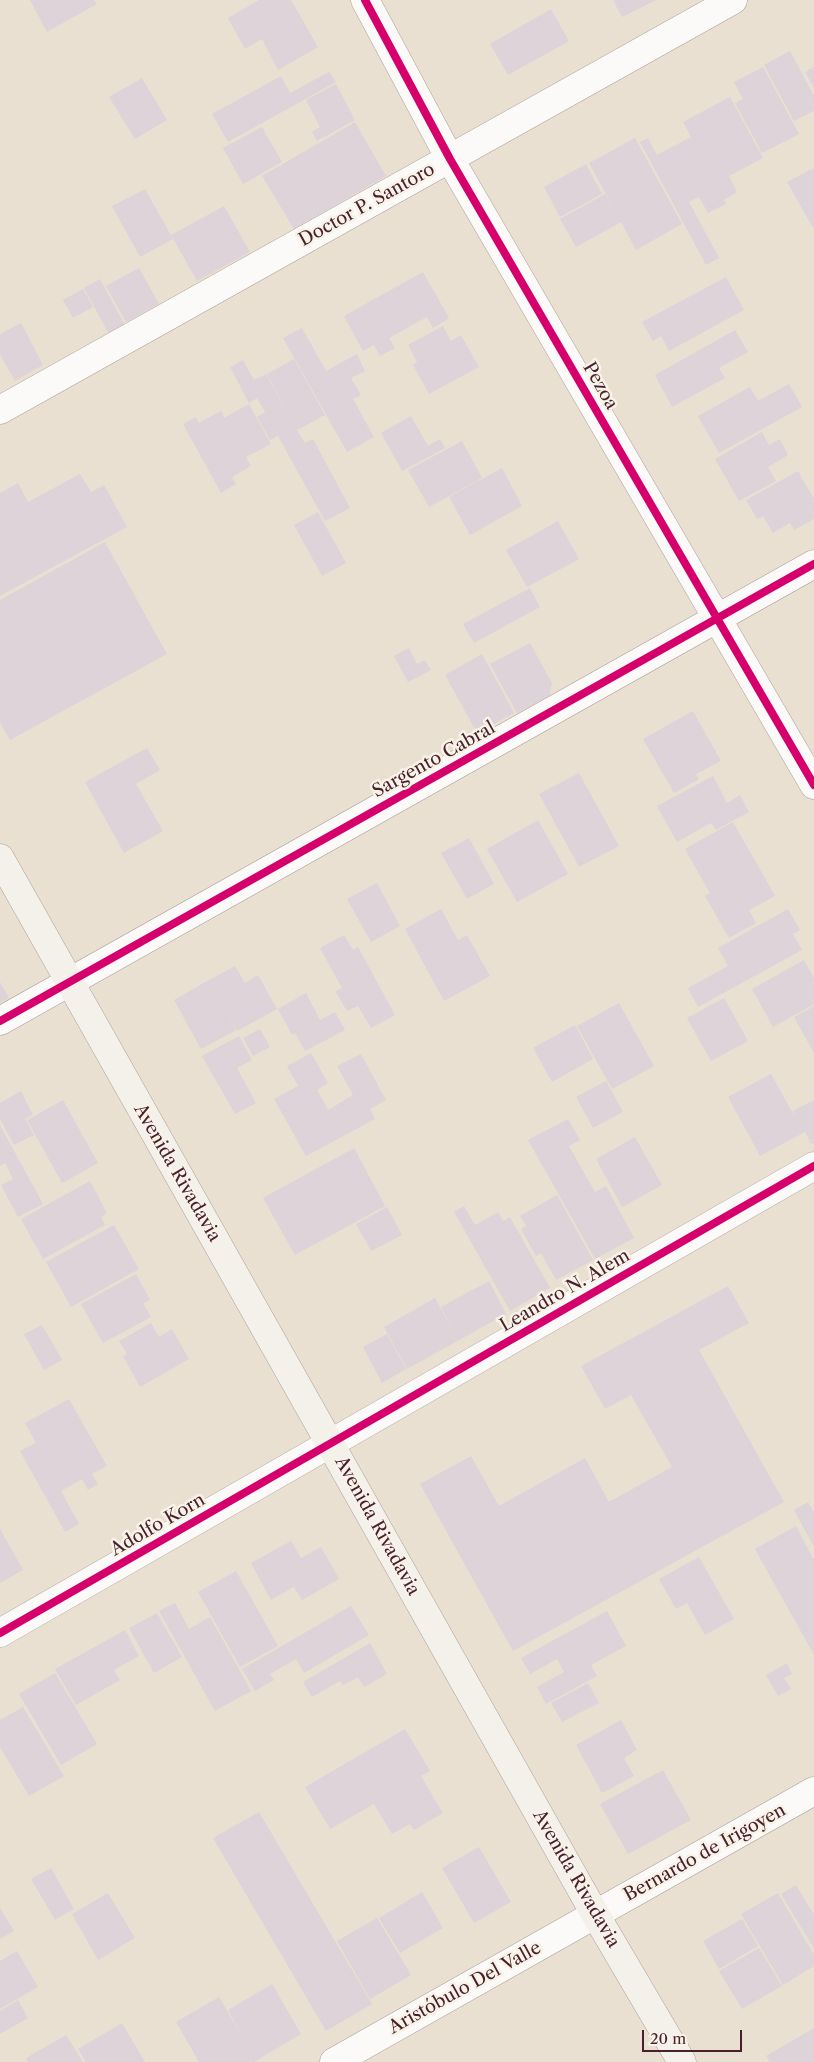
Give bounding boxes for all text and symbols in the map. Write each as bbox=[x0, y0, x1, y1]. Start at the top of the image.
street label: Doctor P. Santoro bbox=[295, 159, 439, 251]
street label: Pezoa bbox=[578, 358, 622, 414]
street label: Sargento Cabral bbox=[369, 717, 499, 803]
street label: Avenida Rivadavia bbox=[129, 1100, 225, 1246]
street label: Leandro N. Alem bbox=[496, 1245, 634, 1337]
street label: Avenida Rivadavia bbox=[330, 1453, 424, 1599]
street label: Adolfo Korn bbox=[107, 1489, 209, 1561]
street label: Bernardo de Irigoyen bbox=[620, 1800, 790, 1906]
street label: Avenida Rivadavia bbox=[528, 1806, 624, 1952]
street label: Aristóbulo Del Valle bbox=[385, 1937, 545, 2039]
scale bar bbox=[644, 2020, 744, 2052]
text: 20 m bbox=[650, 2029, 686, 2048]

